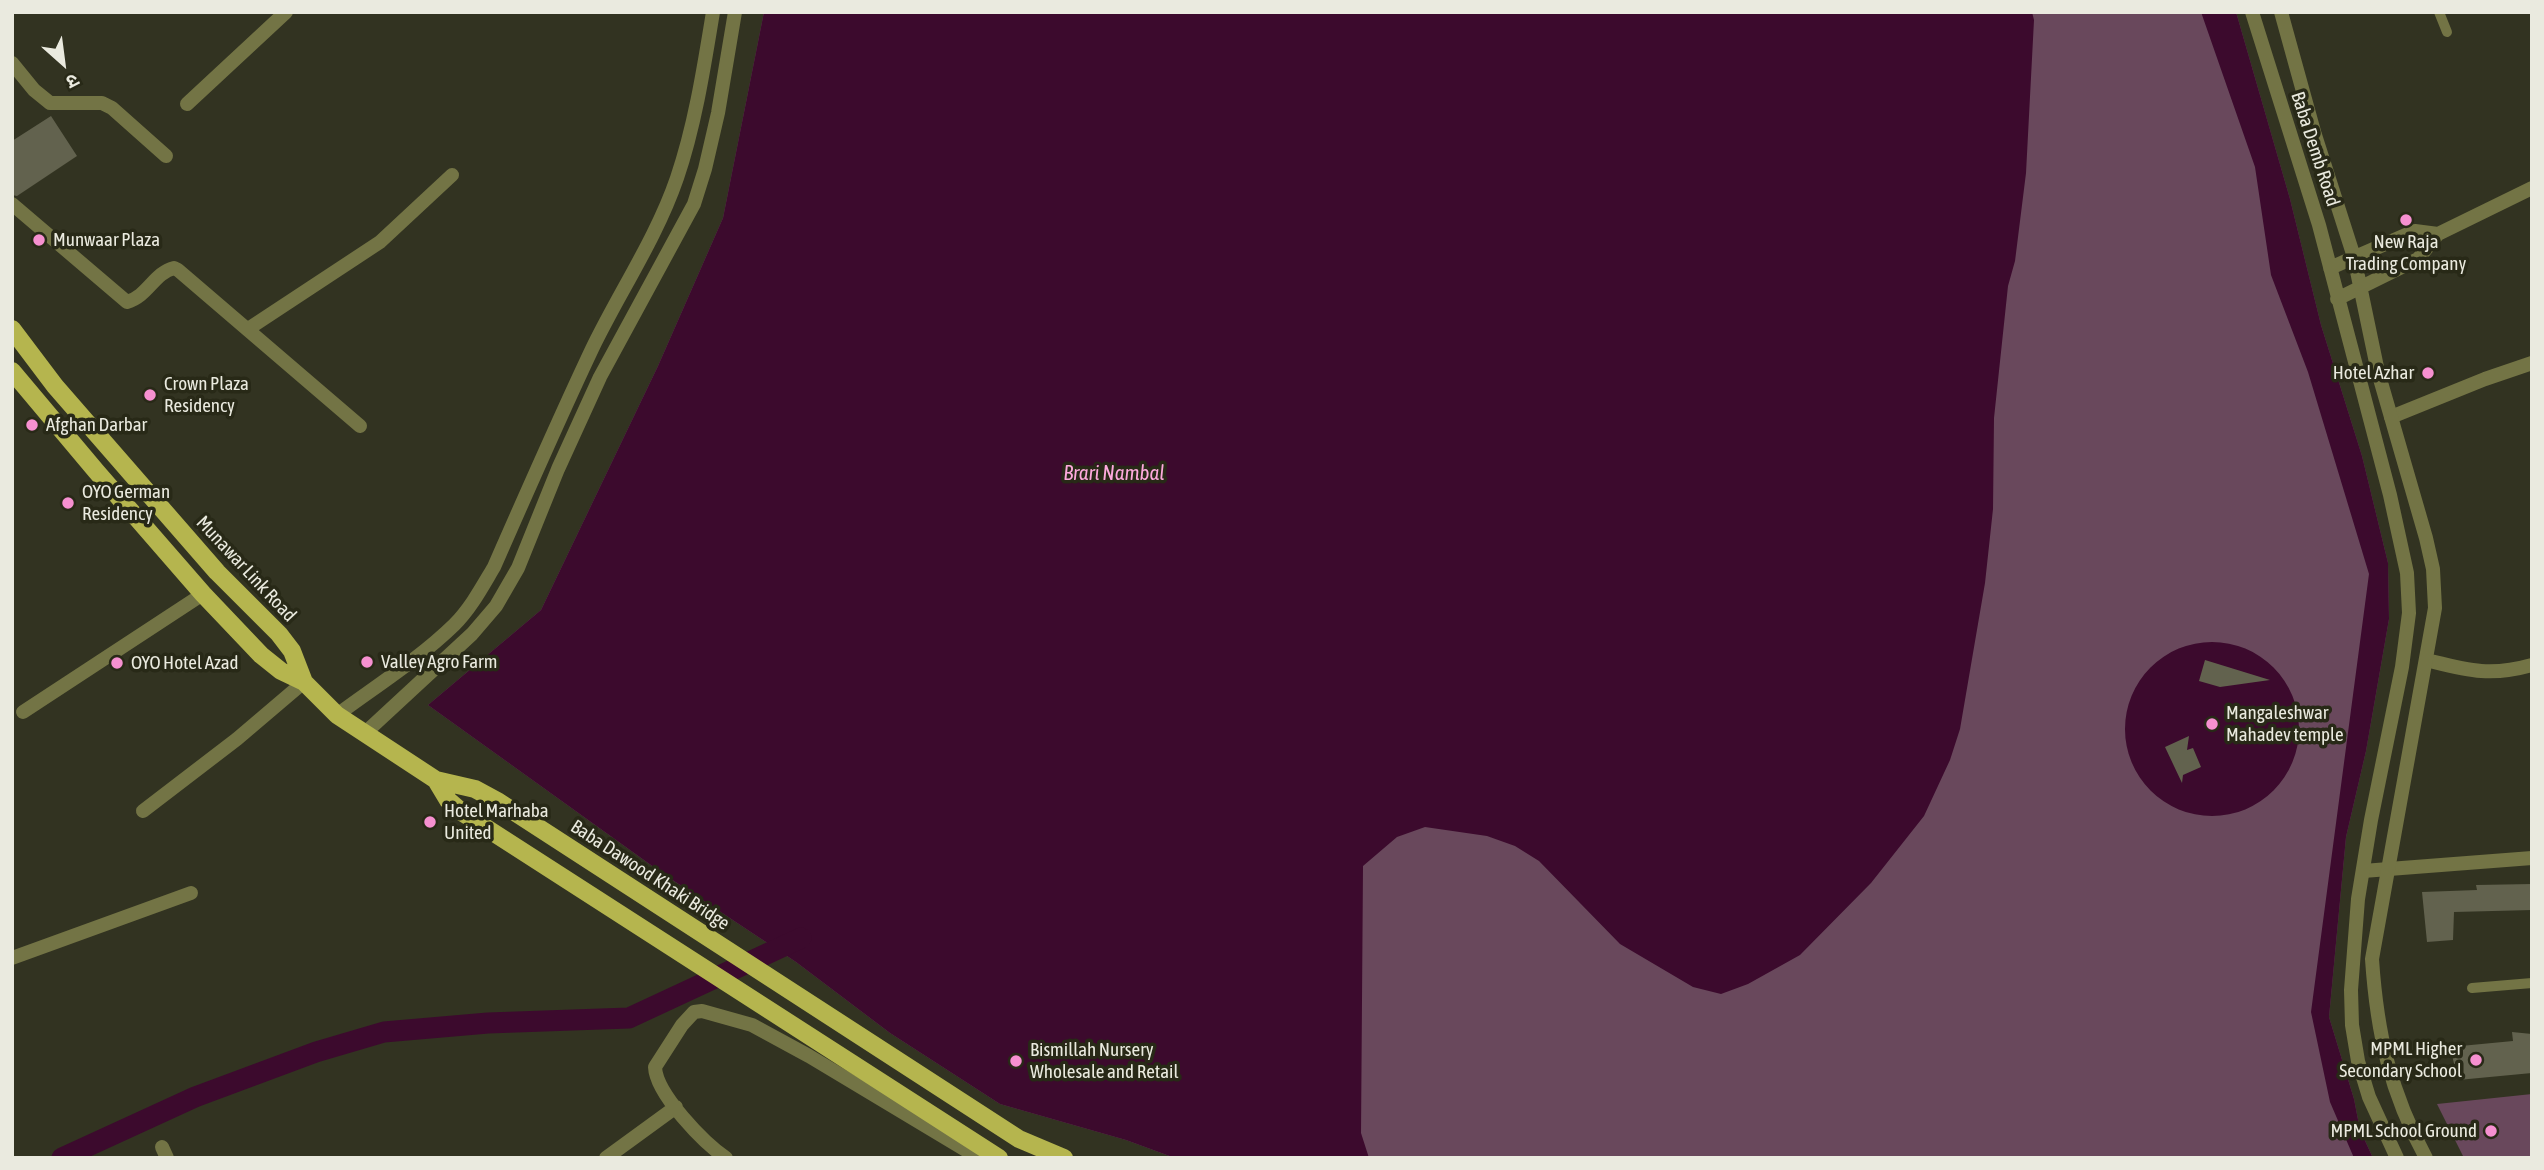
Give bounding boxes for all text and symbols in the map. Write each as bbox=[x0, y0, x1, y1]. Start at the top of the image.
north arrow bbox=[28, 28, 98, 98]
text: उ bbox=[63, 69, 83, 94]
street label: Baba Demb Road bbox=[2286, 89, 2344, 209]
marker: New Raja Trading Company bbox=[2398, 212, 2414, 228]
place label: Munwaar Plaza bbox=[53, 229, 160, 251]
place label: New Raja Trading Company bbox=[2346, 231, 2466, 275]
marker: Munwaar Plaza bbox=[31, 232, 47, 248]
place label: Hotel Azhar bbox=[2333, 362, 2414, 384]
marker: Hotel Azhar bbox=[2420, 365, 2436, 381]
place label: Crown Plaza Residency bbox=[164, 373, 249, 417]
marker: Crown Plaza Residency bbox=[142, 387, 158, 403]
place label: Afghan Darbar bbox=[46, 414, 147, 436]
marker: Afghan Darbar bbox=[24, 417, 40, 433]
water label: Brari Nambal bbox=[1063, 460, 1165, 486]
place label: OYO German Residency bbox=[82, 481, 170, 525]
marker: OYO German Residency bbox=[60, 495, 76, 511]
street label: Munawar Link Road bbox=[191, 511, 301, 627]
place label: Valley Agro Farm bbox=[381, 651, 497, 673]
place label: OYO Hotel Azad bbox=[131, 652, 239, 674]
marker: Valley Agro Farm bbox=[359, 654, 375, 670]
marker: OYO Hotel Azad bbox=[109, 655, 125, 671]
place label: Mangaleshwar Mahadev temple bbox=[2226, 702, 2344, 746]
marker: Mangaleshwar Mahadev temple bbox=[2204, 716, 2220, 732]
place label: Hotel Marhaba United bbox=[444, 800, 549, 844]
marker: Hotel Marhaba United bbox=[422, 814, 438, 830]
street label: Baba Dawood Khaki Bridge bbox=[566, 815, 734, 935]
place label: MPML Higher Secondary School bbox=[2339, 1038, 2462, 1082]
place label: Bismillah Nursery Wholesale and Retail bbox=[1030, 1039, 1179, 1083]
marker: MPML Higher Secondary School bbox=[2468, 1052, 2484, 1068]
marker: Bismillah Nursery Wholesale and Retail bbox=[1008, 1053, 1024, 1069]
place label: MPML School Ground bbox=[2331, 1120, 2477, 1142]
marker: MPML School Ground bbox=[2483, 1123, 2499, 1139]

